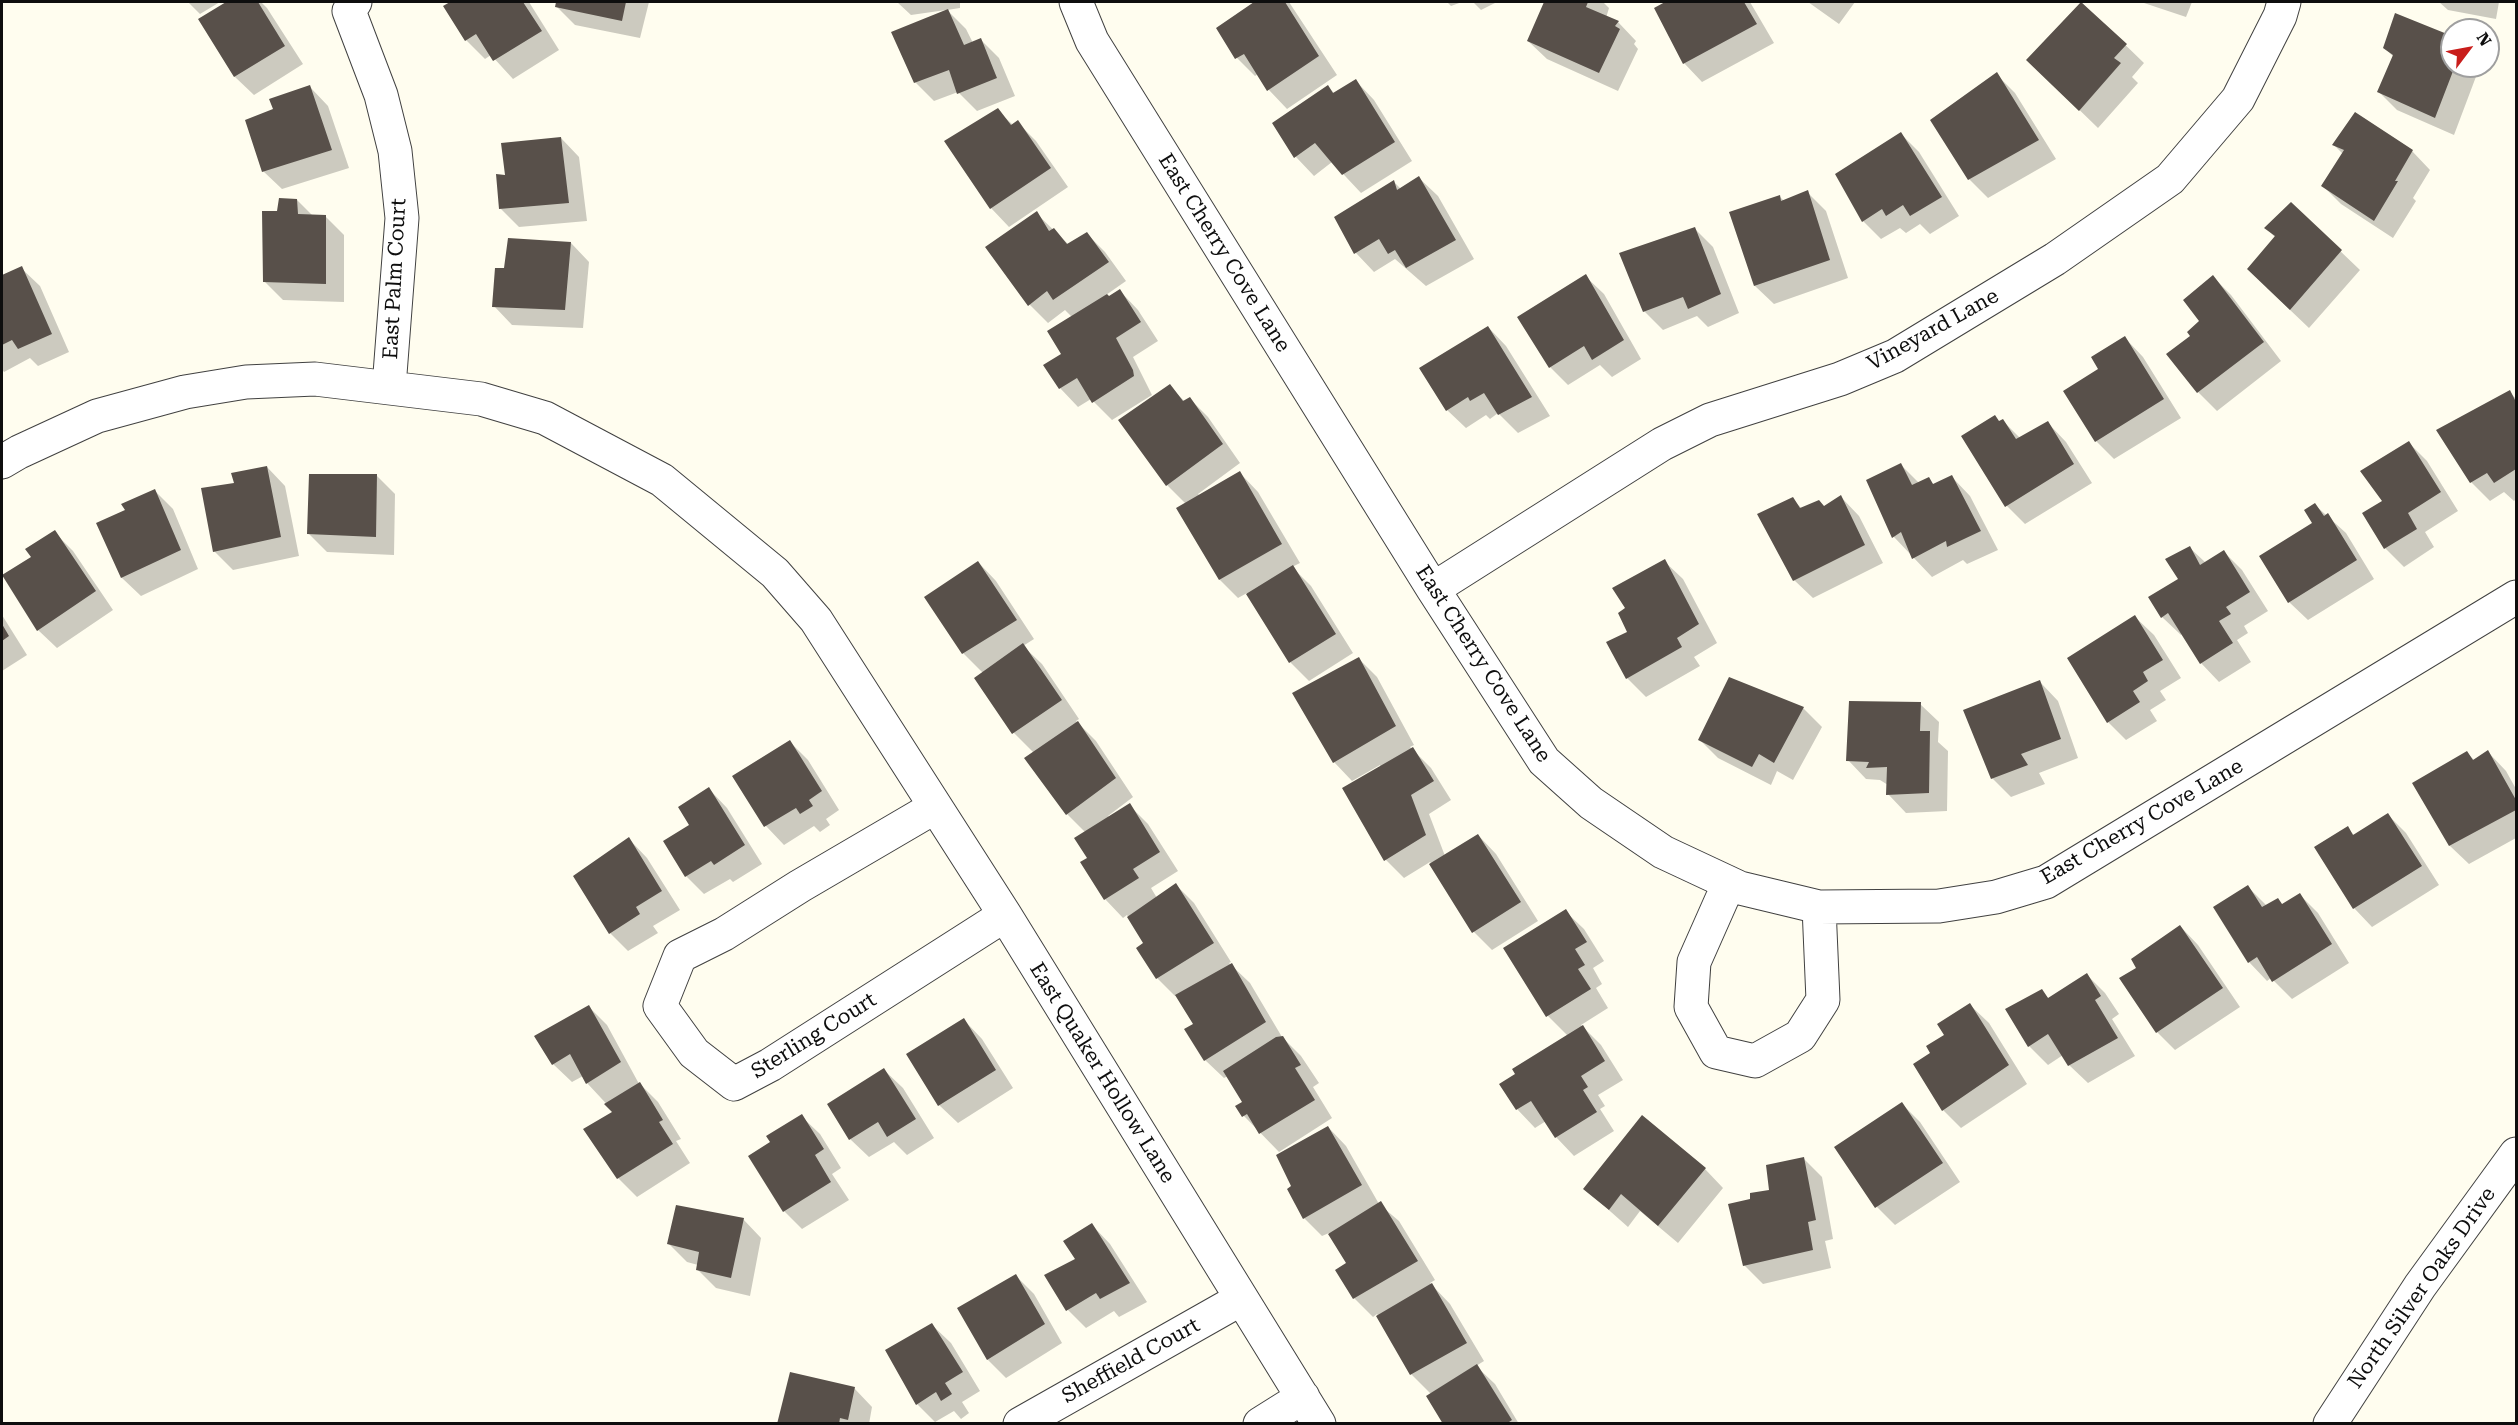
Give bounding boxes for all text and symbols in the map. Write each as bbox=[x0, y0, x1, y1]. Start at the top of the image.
north arrow bbox=[2440, 18, 2500, 78]
text: N bbox=[2473, 29, 2495, 50]
street label: East Cherry Cove Lane bbox=[1153, 149, 1295, 357]
street label: East Palm Court bbox=[378, 198, 412, 360]
street label: Vineyard Lane bbox=[1863, 283, 2003, 377]
street label: East Cherry Cove Lane bbox=[1410, 561, 1556, 767]
street label: East Cherry Cove Lane bbox=[2036, 754, 2248, 890]
street label: East Quaker Hollow Lane bbox=[1024, 958, 1180, 1188]
street label: Sterling Court bbox=[747, 988, 881, 1084]
street label: North Silver Oaks Drive bbox=[2343, 1183, 2501, 1393]
street label: Sheffield Court bbox=[1058, 1313, 1204, 1409]

